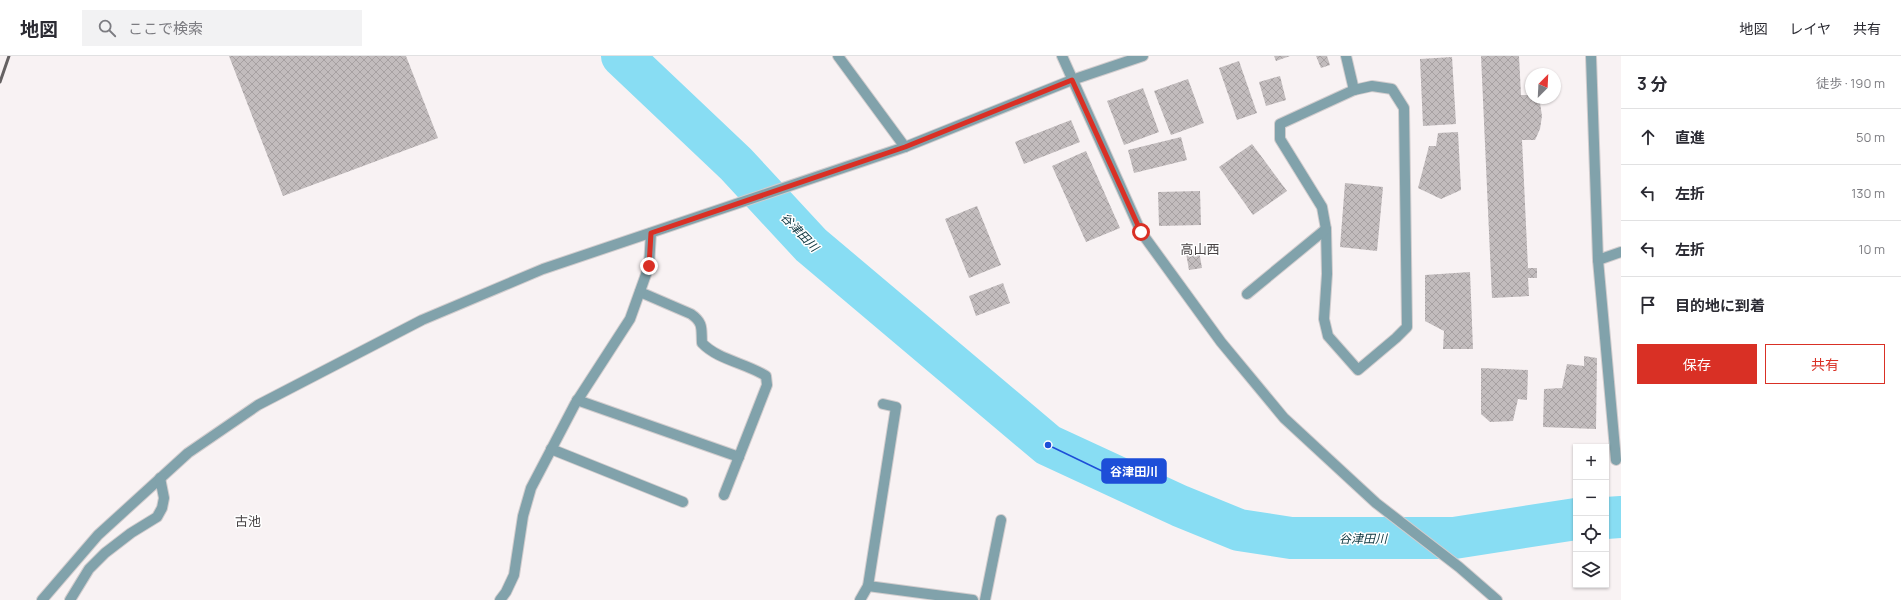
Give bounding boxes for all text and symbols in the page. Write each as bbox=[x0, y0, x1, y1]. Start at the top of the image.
search box bbox=[82, 10, 362, 46]
text: 地図 bbox=[20, 16, 58, 42]
icon: search bbox=[96, 17, 118, 39]
text: ここで検索 bbox=[128, 18, 203, 39]
text: 地図 bbox=[1739, 19, 1767, 38]
text: レイヤ bbox=[1789, 19, 1831, 38]
text: 共有 bbox=[1853, 19, 1881, 38]
north arrow bbox=[1525, 68, 1561, 104]
text: 3 分 bbox=[1637, 72, 1667, 95]
text: 徒歩 · 190 m bbox=[1816, 74, 1885, 92]
icon: ahead bbox=[1637, 126, 1659, 148]
text: 直進 bbox=[1675, 127, 1705, 148]
text: 50 m bbox=[1856, 128, 1885, 146]
icon: left bbox=[1637, 182, 1659, 204]
text: 左折 bbox=[1675, 183, 1705, 204]
text: 130 m bbox=[1851, 184, 1885, 202]
water label: 谷津田川 bbox=[777, 209, 824, 257]
route start bbox=[1132, 223, 1150, 241]
icon: left bbox=[1637, 238, 1659, 260]
text: 左折 bbox=[1675, 239, 1705, 260]
district label: 高山西 bbox=[1180, 240, 1220, 258]
text: 10 m bbox=[1858, 240, 1885, 258]
route end bbox=[640, 257, 658, 275]
icon: arrive bbox=[1637, 294, 1659, 316]
text: 目的地に到着 bbox=[1675, 295, 1765, 316]
button: 保存 bbox=[1637, 344, 1757, 384]
button: 共有 bbox=[1765, 344, 1885, 384]
map controls bbox=[1573, 444, 1609, 588]
button: + bbox=[1573, 444, 1609, 480]
callout: 谷津田川 bbox=[1102, 459, 1166, 483]
text: 谷津田川 bbox=[1110, 463, 1158, 480]
button: − bbox=[1573, 480, 1609, 516]
district label: 古池 bbox=[235, 512, 261, 530]
button: locate bbox=[1573, 516, 1609, 552]
water label: 谷津田川 bbox=[1339, 530, 1389, 547]
button: layers bbox=[1573, 552, 1609, 588]

